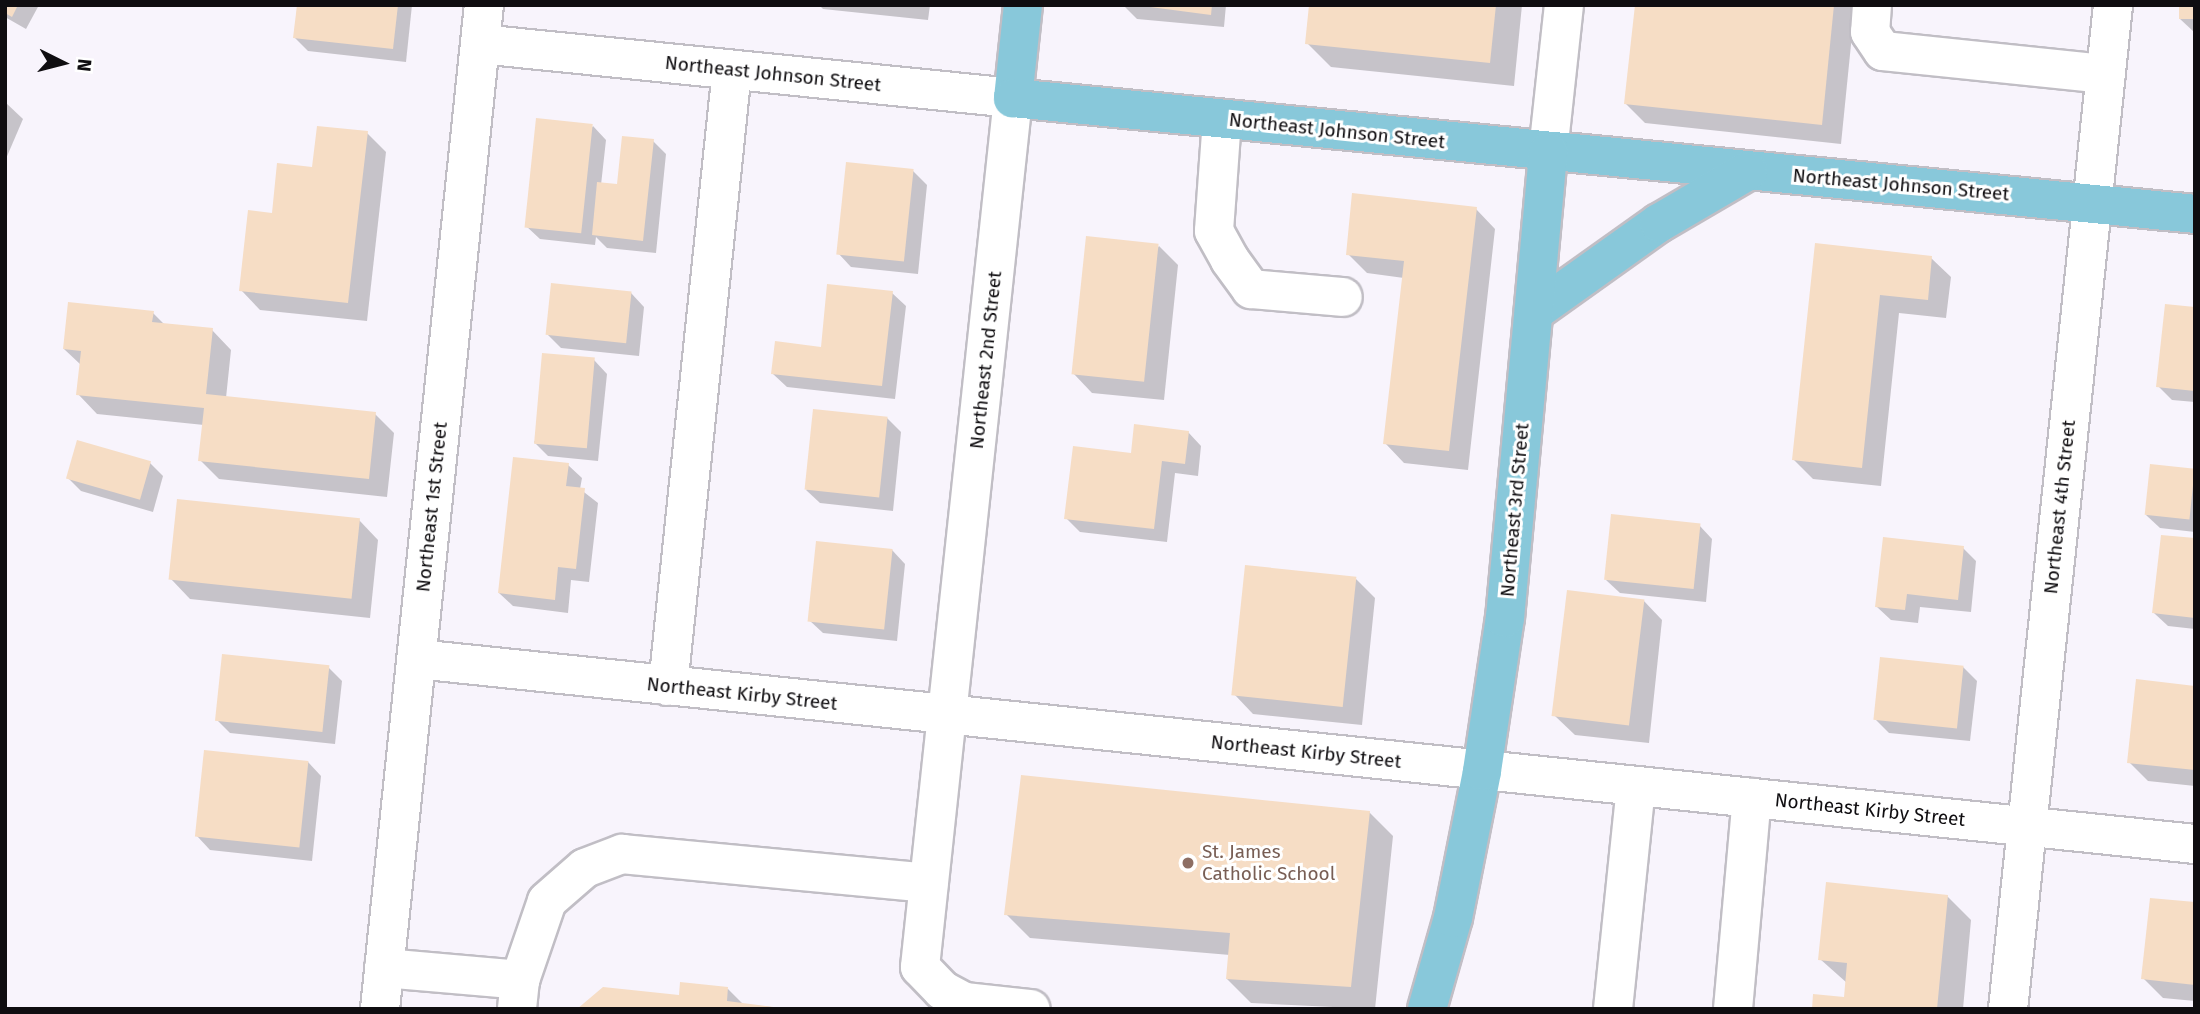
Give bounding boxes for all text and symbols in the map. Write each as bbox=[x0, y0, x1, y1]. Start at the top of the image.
north arrow bbox=[28, 28, 98, 98]
street label: Northeast Johnson Street bbox=[664, 51, 882, 97]
text: N bbox=[72, 58, 96, 73]
street label: Northeast Johnson Street bbox=[1228, 108, 1446, 154]
street label: Northeast Johnson Street bbox=[1792, 164, 2010, 206]
street label: Northeast 2nd Street bbox=[965, 270, 1007, 450]
street label: Northeast 4th Street bbox=[2040, 419, 2080, 595]
street label: Northeast 1st Street bbox=[412, 421, 452, 593]
street label: Northeast 3rd Street bbox=[1496, 422, 1534, 598]
street label: Northeast Kirby Street bbox=[646, 673, 838, 715]
street label: Northeast Kirby Street bbox=[1210, 731, 1402, 773]
street label: Northeast Kirby Street bbox=[1774, 789, 1966, 831]
place label: St. James Catholic School bbox=[1202, 841, 1335, 885]
marker: St. James Catholic School bbox=[1180, 855, 1196, 871]

